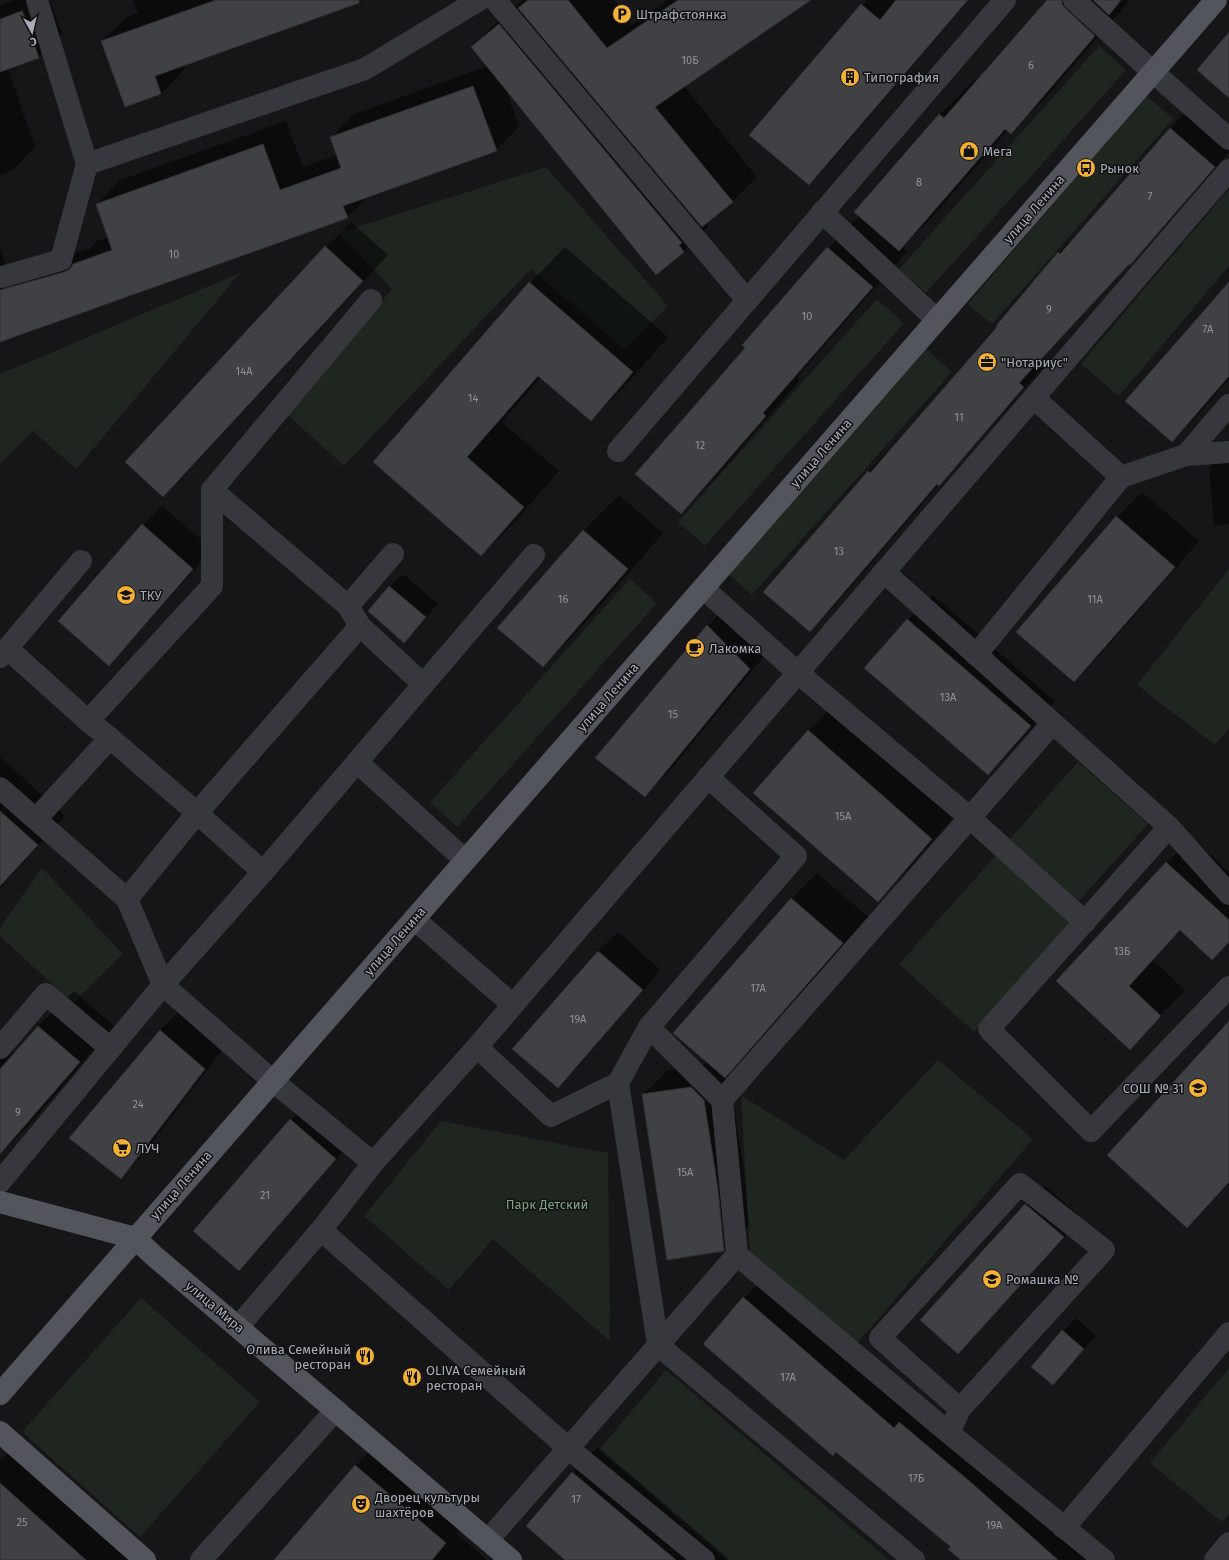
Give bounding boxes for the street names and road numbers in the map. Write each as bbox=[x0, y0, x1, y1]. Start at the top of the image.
street label: улица Ленина bbox=[1000, 172, 1068, 246]
street label: улица Ленина bbox=[787, 416, 855, 490]
street label: улица Ленина bbox=[574, 660, 642, 734]
street label: улица Ленина bbox=[361, 904, 429, 978]
street label: улица Ленина bbox=[147, 1148, 215, 1222]
street label: улица Мира bbox=[183, 1278, 247, 1336]

